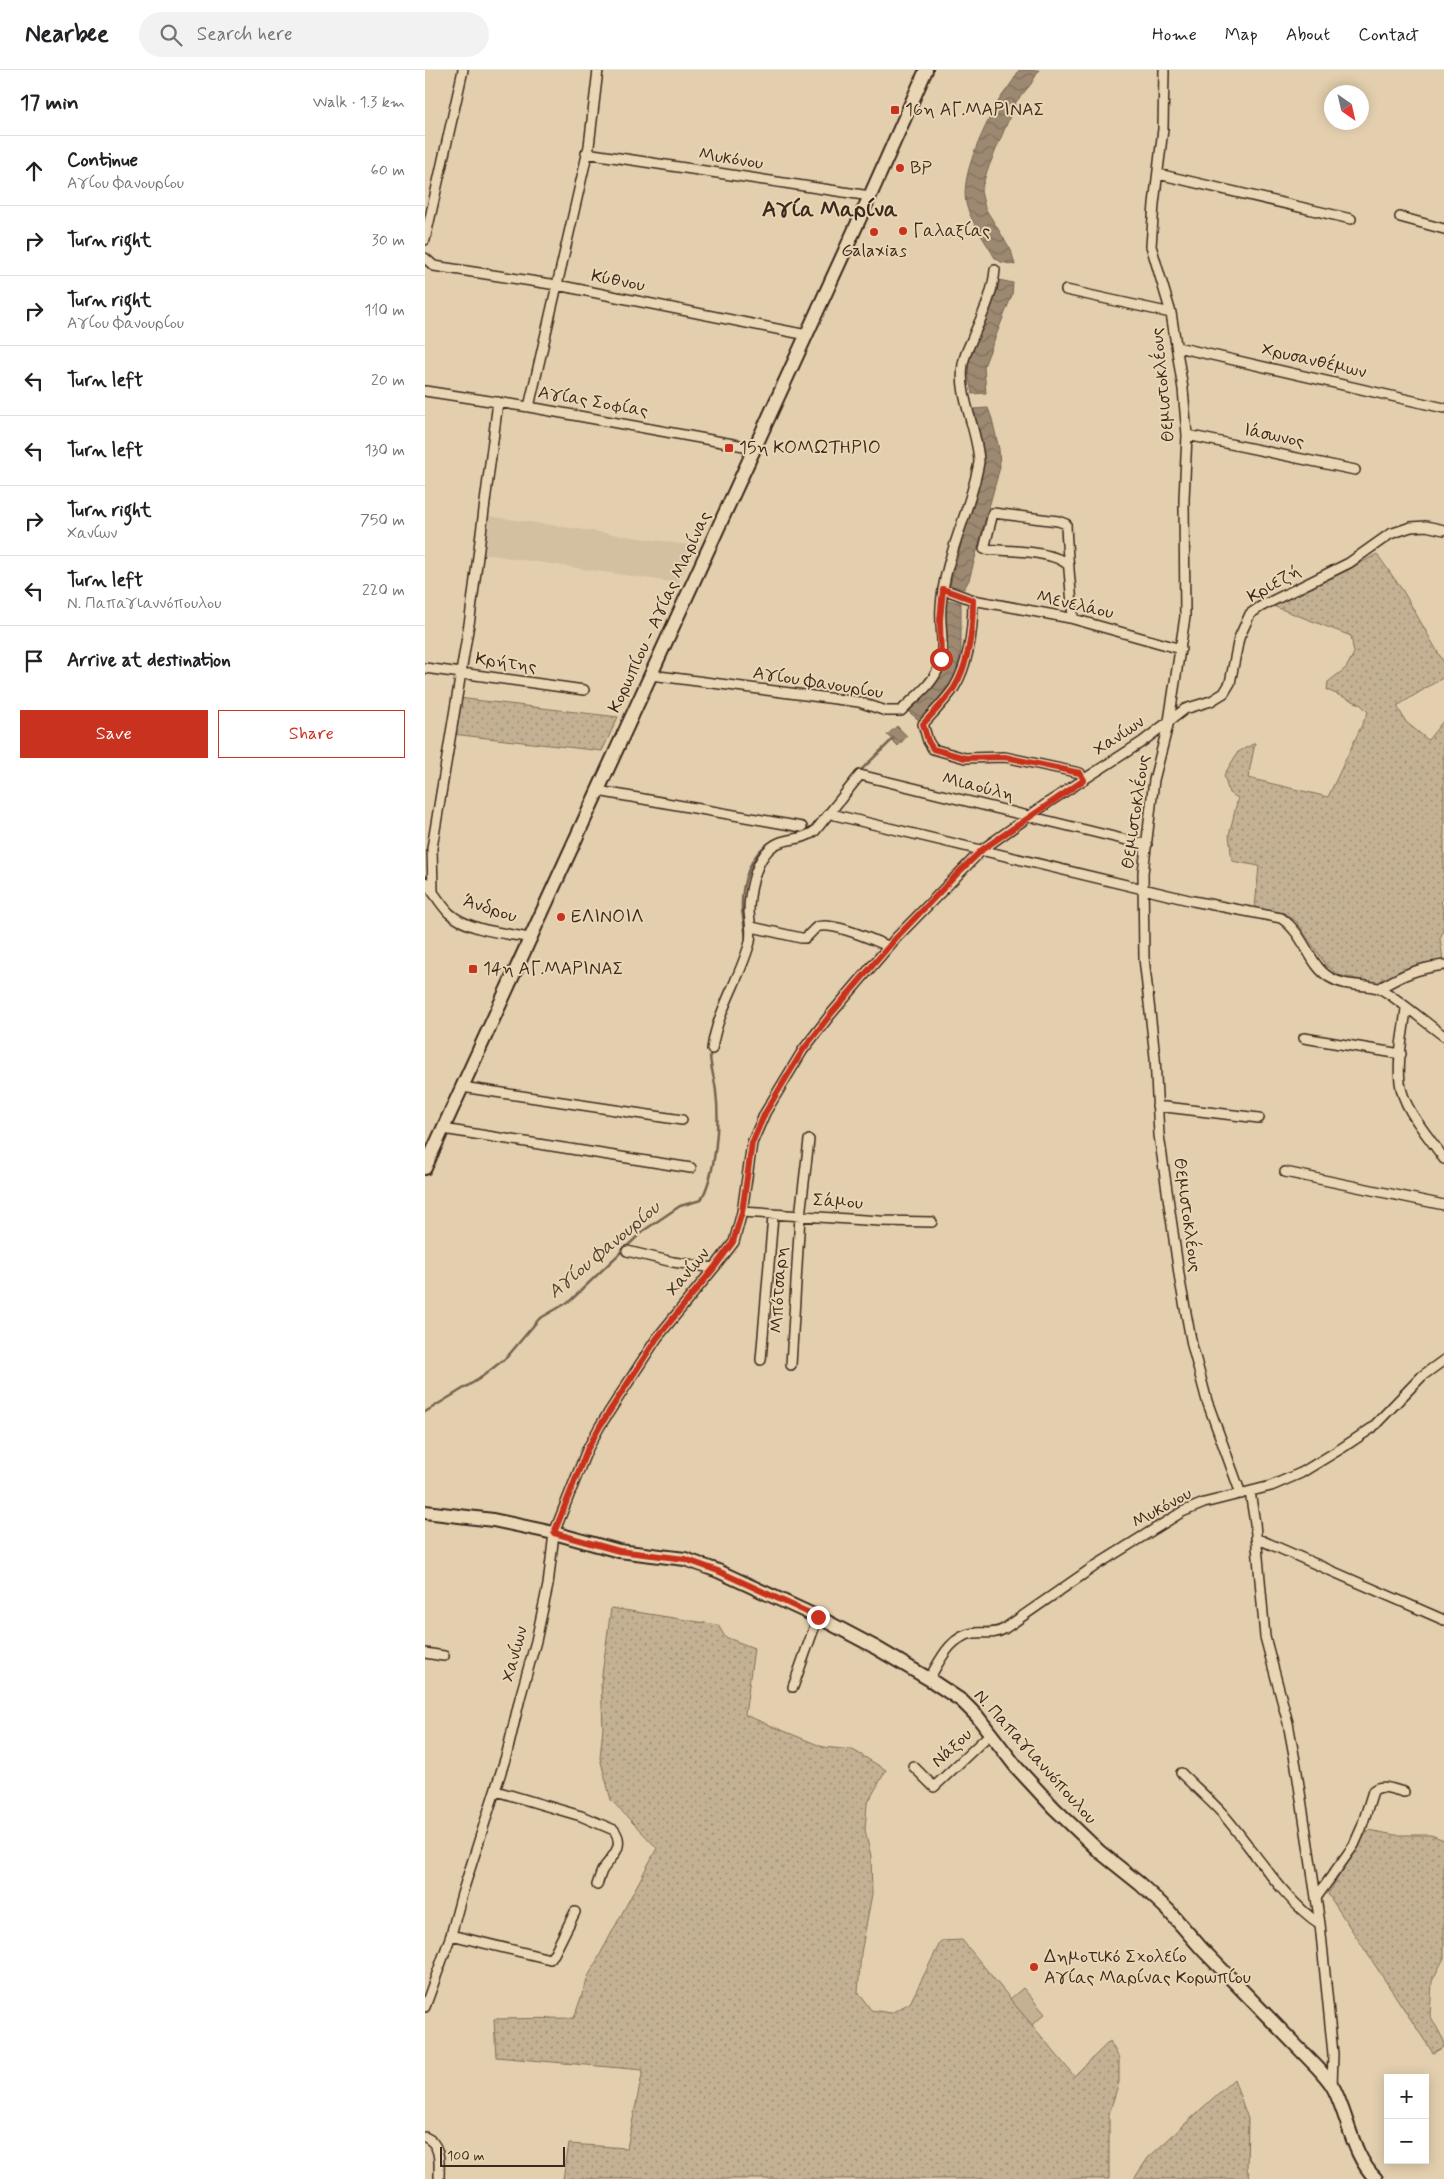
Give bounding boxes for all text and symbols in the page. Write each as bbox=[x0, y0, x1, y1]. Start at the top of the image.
search box bbox=[139, 12, 489, 57]
text: Nearbee bbox=[25, 19, 109, 50]
icon: search bbox=[157, 21, 185, 49]
text: Search here bbox=[197, 22, 293, 47]
text: Home bbox=[1152, 23, 1197, 47]
text: Map bbox=[1225, 23, 1258, 47]
text: About bbox=[1286, 23, 1330, 47]
text: Contact bbox=[1358, 23, 1419, 47]
north arrow bbox=[1324, 85, 1369, 130]
text: 17 min bbox=[20, 89, 79, 117]
text: Walk · 1.3 km bbox=[313, 92, 405, 113]
place label: 16η ΑΓ.ΜΑΡΙΝΑΣ bbox=[905, 98, 1045, 122]
marker: 16η ΑΓ.ΜΑΡΙΝΑΣ bbox=[889, 104, 901, 116]
street label: Μυκόνου bbox=[697, 142, 765, 176]
text: Continue bbox=[67, 148, 138, 173]
place label: BP bbox=[910, 156, 932, 180]
icon: ahead bbox=[20, 157, 48, 185]
text: 60 m bbox=[371, 160, 405, 181]
marker: BP bbox=[894, 162, 906, 174]
text: Αγίου Φανουρίου bbox=[67, 173, 184, 194]
district label: Αγία Μαρίνα bbox=[762, 196, 898, 224]
place label: Γαλαξίας bbox=[913, 219, 990, 243]
marker: Γαλαξίας bbox=[897, 225, 909, 237]
marker: Galaxias bbox=[868, 226, 880, 238]
icon: right bbox=[20, 227, 48, 255]
text: Turn right bbox=[67, 228, 151, 253]
text: 30 m bbox=[372, 230, 405, 251]
place label: Galaxias bbox=[841, 239, 907, 263]
street label: Κύθνου bbox=[589, 264, 647, 298]
text: Turn right bbox=[67, 288, 151, 313]
icon: right bbox=[20, 297, 48, 325]
text: 110 m bbox=[364, 300, 405, 321]
text: Αγίου Φανουρίου bbox=[67, 313, 184, 334]
street label: Θεμιστοκλέους bbox=[1144, 326, 1181, 444]
street label: Χρυσανθέμων bbox=[1259, 336, 1369, 385]
icon: left bbox=[20, 367, 48, 395]
text: Turn left bbox=[67, 368, 143, 393]
text: 20 m bbox=[371, 370, 405, 391]
street label: Αγίας Σοφίας bbox=[536, 380, 650, 424]
street label: Ιάσωνος bbox=[1241, 418, 1307, 454]
place label: 15η ΚΟΜΩΤΗΡΙΟ bbox=[739, 436, 881, 460]
icon: left bbox=[20, 437, 48, 465]
text: Turn left bbox=[67, 438, 143, 463]
text: 130 m bbox=[364, 440, 405, 461]
marker: 15η ΚΟΜΩΤΗΡΙΟ bbox=[723, 442, 735, 454]
text: Turn right bbox=[67, 498, 151, 523]
icon: right bbox=[20, 507, 48, 535]
street label: Κορωπίου - Αγίας Μαρίνας bbox=[603, 507, 717, 717]
text: 750 m bbox=[360, 510, 405, 531]
text: Χανίων bbox=[67, 523, 117, 544]
street label: Κριεζή bbox=[1243, 559, 1305, 609]
text: Turn left bbox=[67, 568, 143, 593]
icon: left bbox=[20, 577, 48, 605]
text: 220 m bbox=[362, 580, 405, 601]
street label: Μενελάου bbox=[1034, 584, 1116, 626]
text: Ν. Παπαγιαννόπουλου bbox=[67, 593, 221, 614]
icon: arrive bbox=[20, 647, 48, 675]
street label: Κρήτης bbox=[474, 647, 538, 679]
text: Arrive at destination bbox=[67, 648, 231, 673]
route start bbox=[930, 648, 953, 671]
street label: Αγίου Φανουρίου bbox=[751, 661, 885, 705]
button: Save bbox=[20, 710, 208, 758]
button: Share bbox=[218, 710, 405, 758]
street label: Χανίων bbox=[1089, 710, 1149, 762]
street label: Θεμιστοκλέους bbox=[1115, 753, 1156, 871]
street label: Μιαούλη bbox=[940, 766, 1016, 808]
street label: Άνδρου bbox=[460, 889, 520, 929]
place label: ΕΛΙΝΟΙΛ bbox=[571, 905, 643, 929]
marker: ΕΛΙΝΟΙΛ bbox=[555, 911, 567, 923]
place label: 14η ΑΓ.ΜΑΡΙΝΑΣ bbox=[483, 957, 624, 981]
marker: 14η ΑΓ.ΜΑΡΙΝΑΣ bbox=[467, 963, 479, 975]
street label: Θεμιστοκλέους bbox=[1167, 1156, 1208, 1274]
street label: Σάμου bbox=[812, 1188, 864, 1216]
water label: Αγίου Φανουρίου bbox=[543, 1195, 666, 1304]
street label: Χανίων bbox=[661, 1243, 715, 1301]
street label: Μπότσαρη bbox=[765, 1246, 793, 1334]
street label: Μυκόνου bbox=[1128, 1482, 1196, 1534]
route end bbox=[807, 1606, 830, 1629]
street label: Χανίων bbox=[496, 1623, 534, 1684]
street label: Ν. Παπαγιαννόπουλου bbox=[968, 1684, 1102, 1830]
street label: Νάξου bbox=[926, 1723, 978, 1773]
place label: Δημοτικό Σχολείο Αγίας Μαρίνας Κορωπίου bbox=[1044, 1945, 1251, 1990]
marker: Δημοτικό Σχολείο Αγίας Μαρίνας Κορωπίου bbox=[1028, 1961, 1040, 1973]
map controls bbox=[1384, 2074, 1429, 2164]
button: + bbox=[1384, 2074, 1429, 2119]
button: − bbox=[1384, 2119, 1429, 2164]
scale bar bbox=[440, 2144, 565, 2167]
text: 100 m bbox=[447, 2147, 485, 2165]

